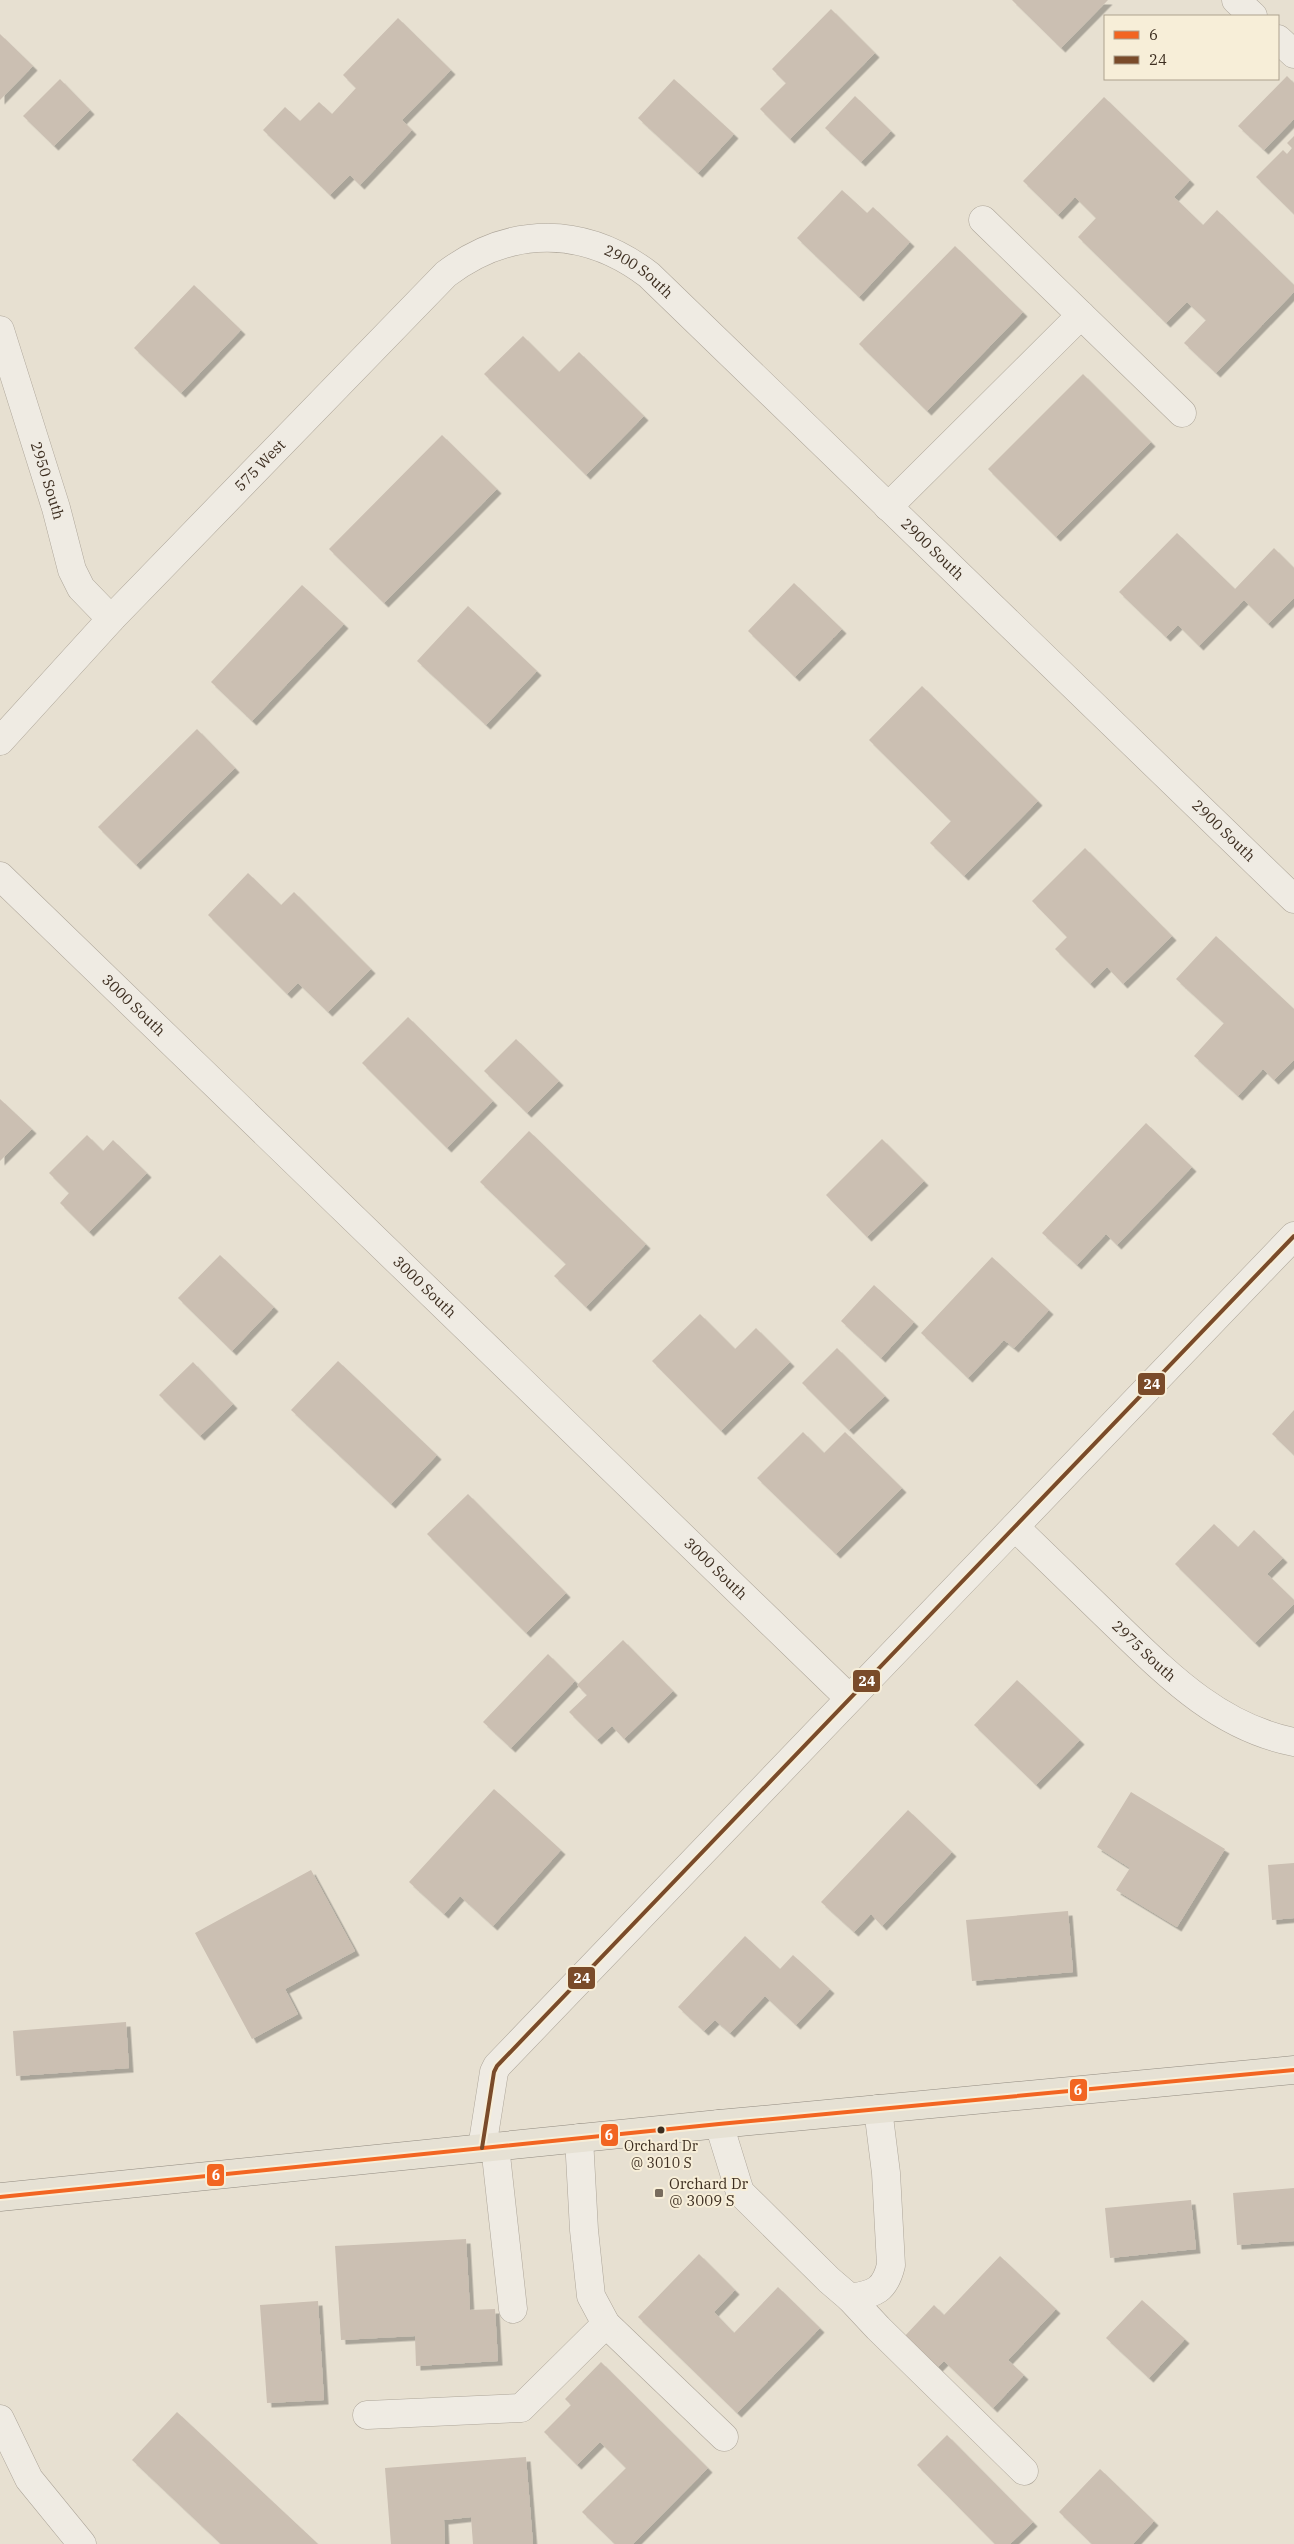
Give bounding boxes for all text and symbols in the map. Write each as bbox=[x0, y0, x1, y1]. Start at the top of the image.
legend bbox=[1104, 15, 1279, 80]
text: 6 bbox=[1149, 25, 1158, 44]
text: 24 bbox=[1149, 50, 1167, 69]
street label: 2900 South bbox=[601, 240, 677, 302]
street label: 575 West bbox=[230, 435, 289, 495]
street label: 2950 South bbox=[27, 439, 69, 522]
street label: 2900 South bbox=[897, 514, 968, 584]
street label: 2900 South bbox=[1188, 796, 1260, 865]
street label: 3000 South bbox=[98, 970, 170, 1040]
street label: 3000 South bbox=[389, 1252, 461, 1322]
line badge: 24 bbox=[1137, 1372, 1166, 1396]
text: 24 bbox=[1144, 1375, 1160, 1393]
street label: 3000 South bbox=[680, 1534, 752, 1603]
street label: 2975 South bbox=[1108, 1616, 1180, 1685]
line badge: 24 bbox=[852, 1669, 881, 1693]
text: 24 bbox=[859, 1672, 875, 1690]
line badge: 24 bbox=[567, 1966, 596, 1990]
text: 24 bbox=[574, 1969, 590, 1987]
line badge: 6 bbox=[1069, 2078, 1088, 2102]
text: 6 bbox=[1074, 2081, 1082, 2099]
line badge: 6 bbox=[600, 2123, 619, 2147]
marker: Orchard Dr @ 3010 S bbox=[656, 2125, 666, 2135]
text: 6 bbox=[605, 2126, 613, 2144]
place label: Orchard Dr @ 3010 S bbox=[624, 2137, 699, 2172]
line badge: 6 bbox=[206, 2163, 225, 2187]
text: 6 bbox=[212, 2166, 220, 2184]
place label: Orchard Dr @ 3009 S bbox=[669, 2174, 749, 2210]
marker: Orchard Dr @ 3009 S bbox=[653, 2187, 665, 2199]

